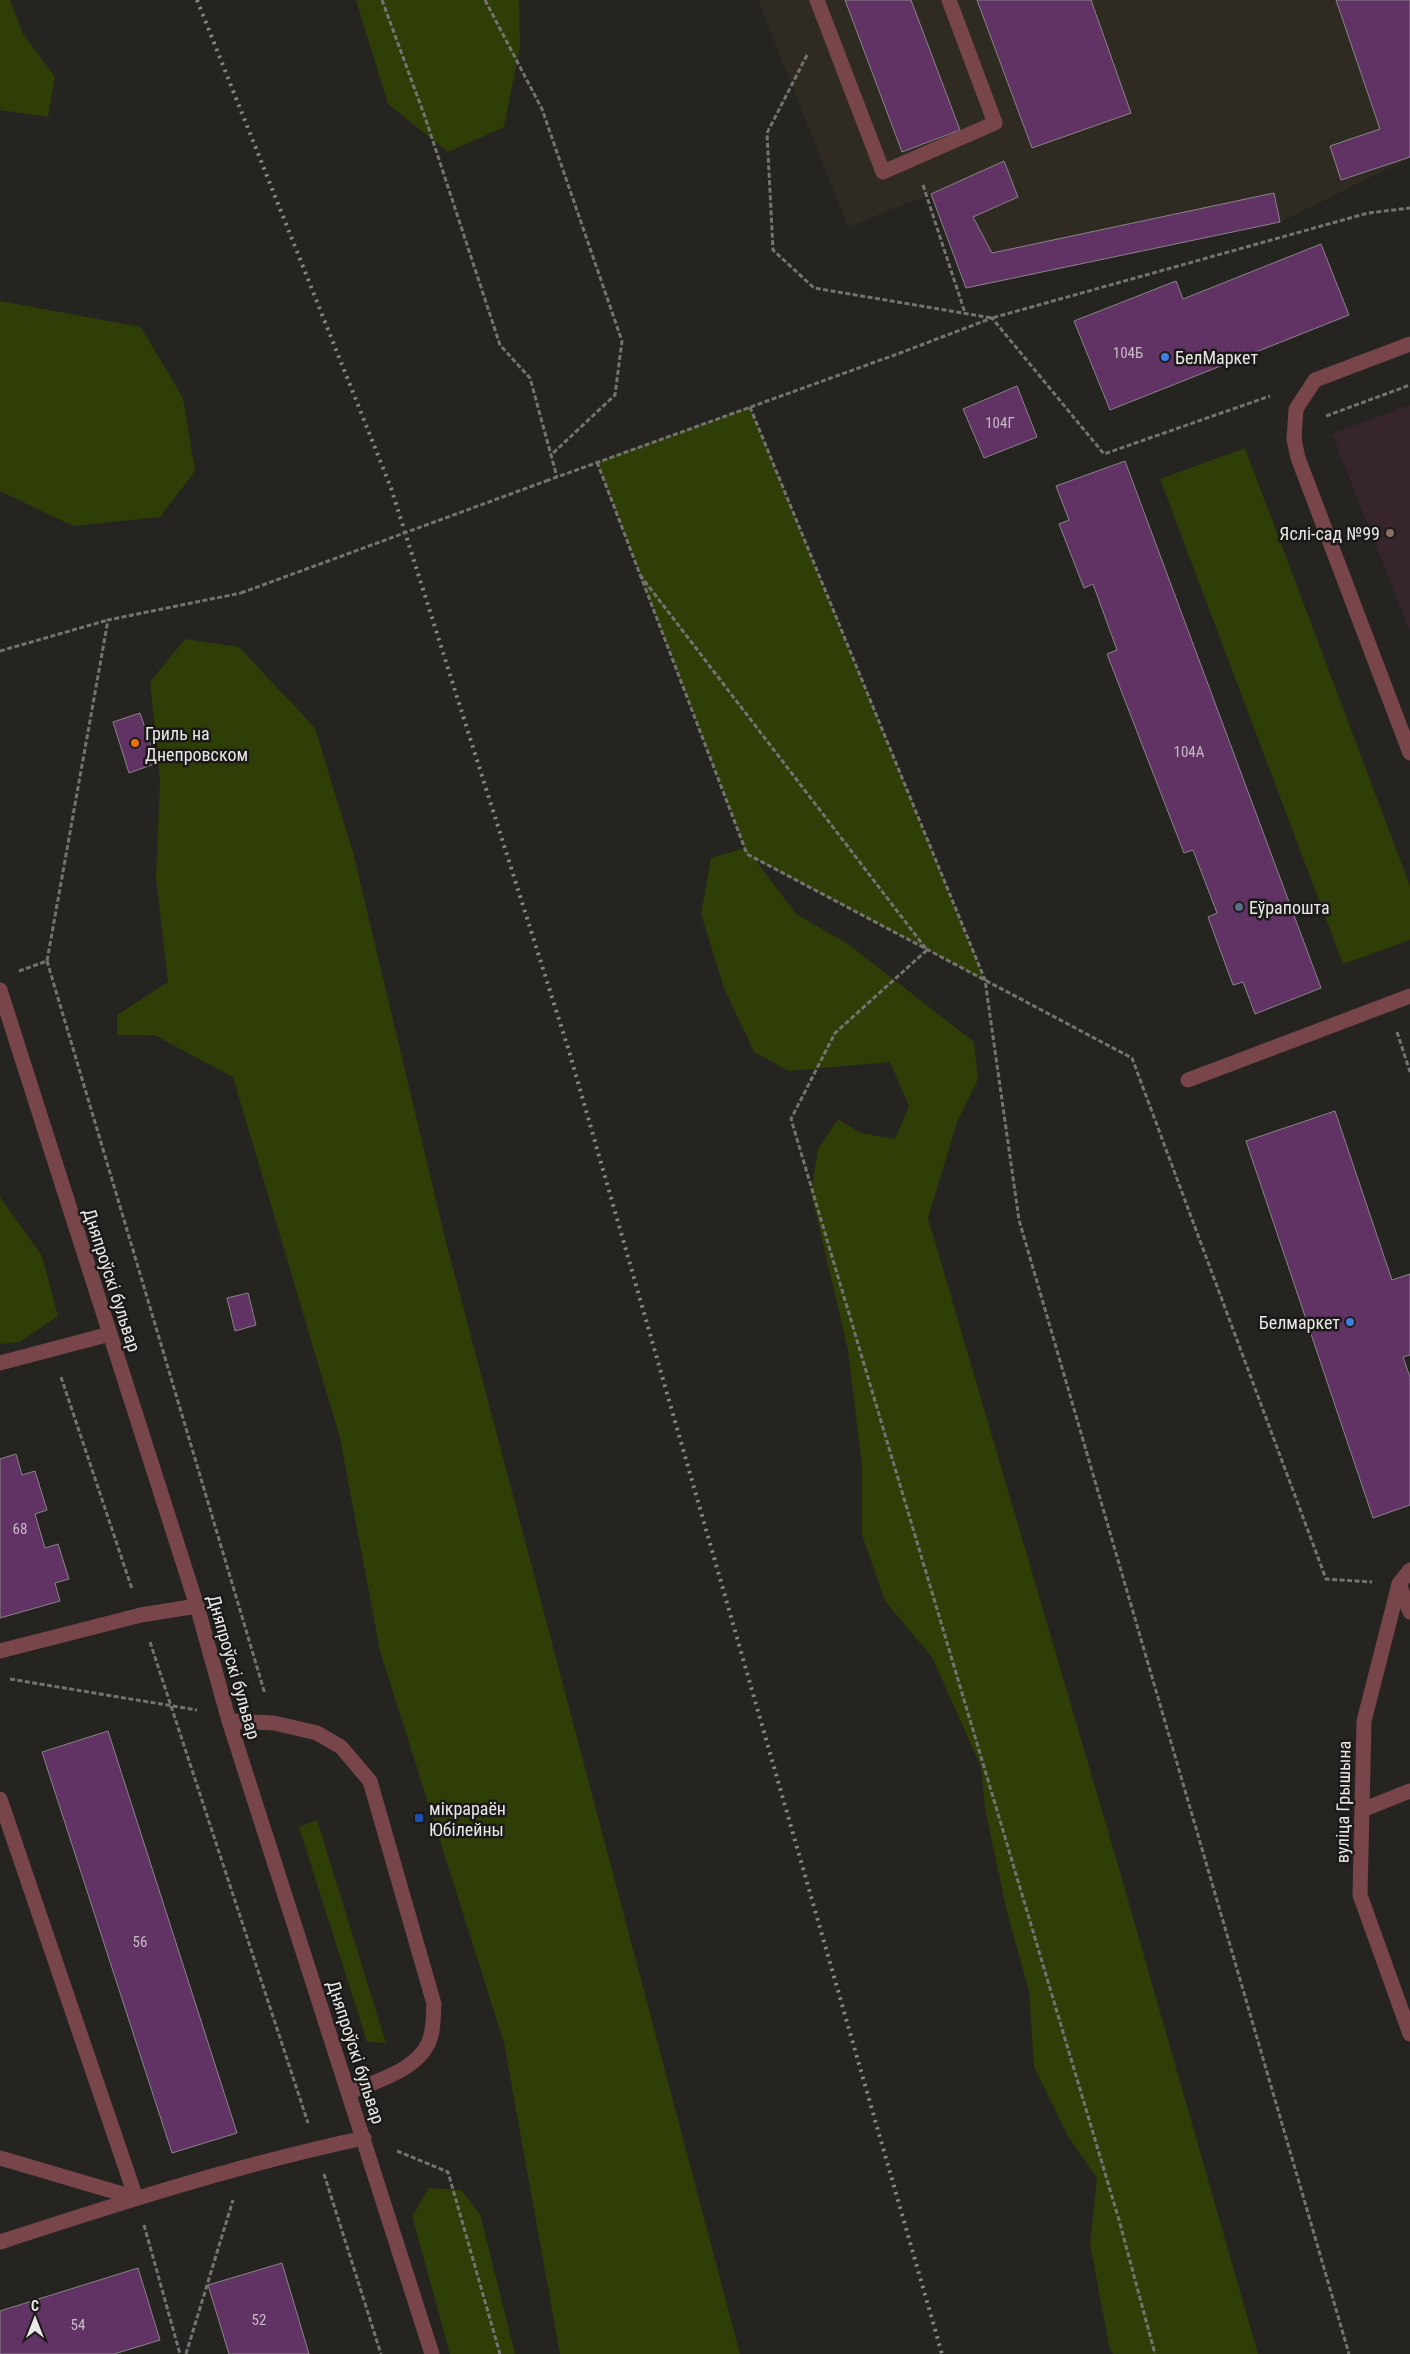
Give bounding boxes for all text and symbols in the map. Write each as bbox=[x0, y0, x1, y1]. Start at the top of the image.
house number: 104Б bbox=[1113, 344, 1143, 362]
place label: БелМаркет bbox=[1175, 347, 1258, 368]
marker: БелМаркет bbox=[1159, 351, 1171, 363]
house number: 104Г bbox=[985, 414, 1015, 432]
place label: Яслі-сад №99 bbox=[1279, 523, 1380, 544]
marker: Яслі-сад №99 bbox=[1384, 527, 1396, 539]
place label: Гриль на Днепровском bbox=[145, 723, 248, 765]
marker: Гриль на Днепровском bbox=[129, 737, 141, 749]
house number: 104А bbox=[1174, 743, 1205, 761]
place label: Еўрапошта bbox=[1249, 897, 1330, 918]
marker: Еўрапошта bbox=[1233, 901, 1245, 913]
street label: Дняпроўскі бульвар bbox=[79, 1206, 145, 1354]
place label: Белмаркет bbox=[1259, 1312, 1340, 1333]
marker: Белмаркет bbox=[1344, 1316, 1356, 1328]
house number: 68 bbox=[13, 1520, 27, 1538]
street label: Дняпроўскі бульвар bbox=[203, 1592, 265, 1742]
street label: вуліца Грышына bbox=[1331, 1741, 1355, 1863]
place label: мікрараён Юбілейны bbox=[429, 1798, 506, 1840]
marker: мікрараён Юбілейны bbox=[413, 1812, 425, 1824]
house number: 56 bbox=[133, 1933, 147, 1951]
street label: Дняпроўскі бульвар bbox=[323, 1978, 389, 2126]
north arrow bbox=[10, 2294, 60, 2344]
text: С bbox=[31, 2298, 39, 2314]
house number: 52 bbox=[252, 2311, 266, 2329]
house number: 54 bbox=[71, 2316, 85, 2334]

